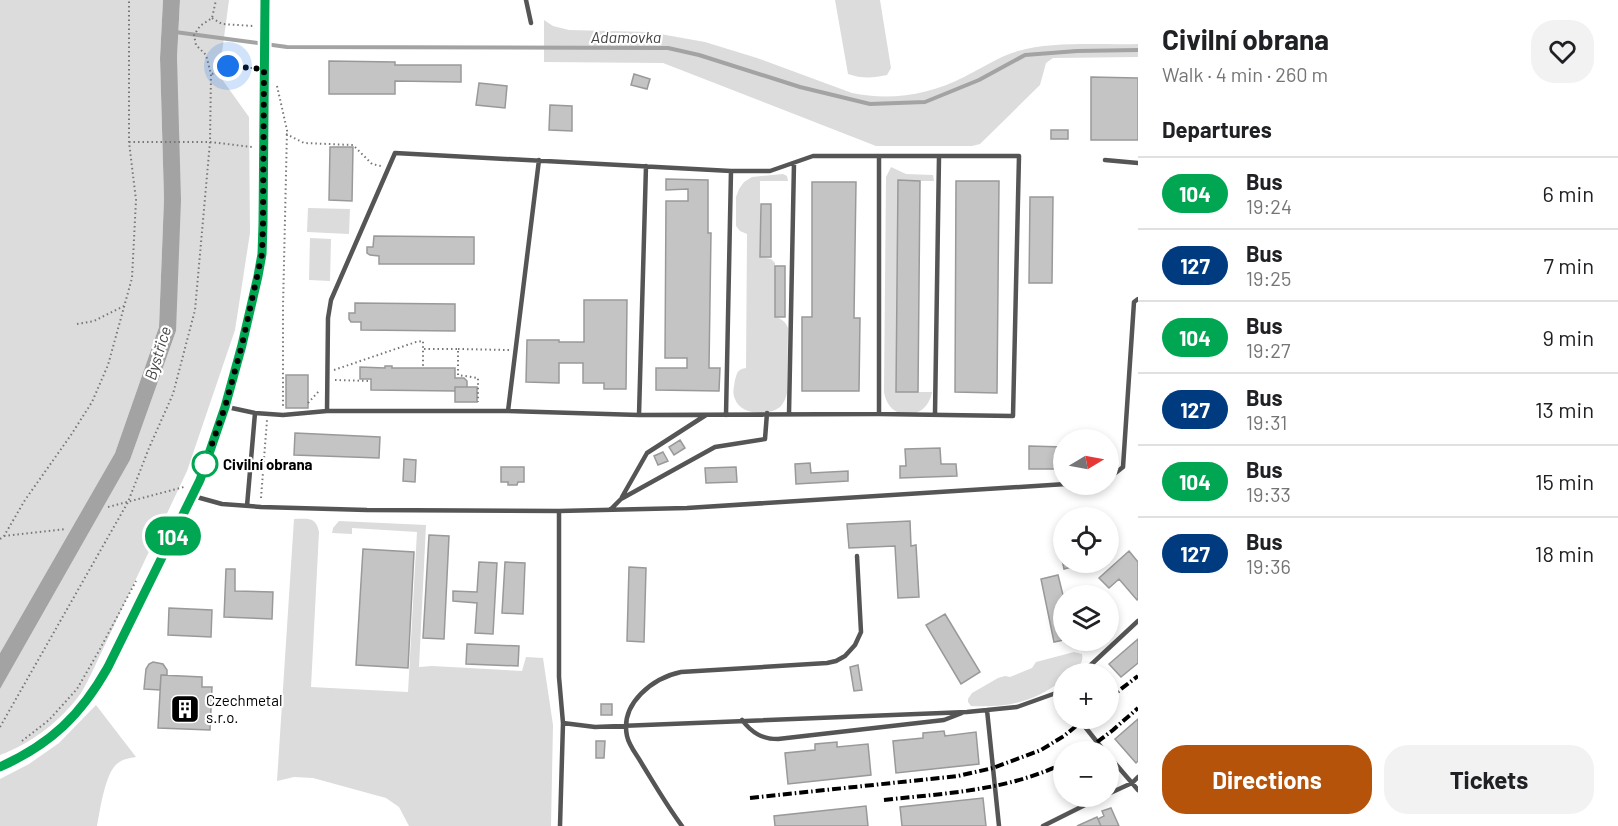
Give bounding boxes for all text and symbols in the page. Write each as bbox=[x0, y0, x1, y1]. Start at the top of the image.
button: heart bbox=[1531, 20, 1594, 83]
text: Civilní obrana bbox=[1162, 22, 1329, 56]
water label: Adamovka bbox=[591, 27, 661, 46]
your location bbox=[213, 51, 243, 81]
text: Walk · 4 min · 260 m bbox=[1162, 62, 1328, 86]
text: Departures bbox=[1162, 116, 1272, 142]
text: Bus bbox=[1246, 168, 1283, 194]
text: 6 min bbox=[1543, 180, 1594, 206]
text: 104 bbox=[1179, 181, 1211, 206]
text: 19:24 bbox=[1246, 194, 1292, 218]
text: Bus bbox=[1246, 240, 1283, 266]
text: 7 min bbox=[1544, 252, 1594, 278]
text: 127 bbox=[1180, 253, 1210, 278]
text: 19:25 bbox=[1246, 266, 1291, 290]
text: Bus bbox=[1246, 312, 1283, 338]
water label: Bystřice bbox=[140, 324, 174, 382]
text: 9 min bbox=[1542, 324, 1594, 350]
text: 104 bbox=[1179, 325, 1211, 350]
text: 19:27 bbox=[1246, 338, 1290, 362]
text: Bus bbox=[1246, 384, 1283, 410]
text: 13 min bbox=[1535, 396, 1594, 422]
text: 127 bbox=[1180, 397, 1210, 422]
text: 19:31 bbox=[1246, 410, 1287, 434]
north arrow bbox=[1053, 429, 1119, 495]
map controls bbox=[1053, 429, 1119, 807]
marker: Civilní obrana bbox=[192, 451, 218, 477]
place label: Civilní obrana bbox=[223, 455, 313, 473]
text: Bus bbox=[1246, 456, 1283, 482]
text: 15 min bbox=[1535, 468, 1594, 494]
text: 104 bbox=[1179, 469, 1211, 494]
text: 19:33 bbox=[1246, 482, 1291, 506]
button: locate bbox=[1053, 507, 1119, 573]
line badge: 104 bbox=[138, 516, 207, 556]
text: 104 bbox=[157, 524, 189, 549]
text: Bus bbox=[1246, 528, 1283, 554]
text: 18 min bbox=[1535, 540, 1594, 566]
text: 127 bbox=[1180, 541, 1210, 566]
text: 19:36 bbox=[1246, 554, 1291, 578]
button: layers bbox=[1053, 585, 1119, 651]
button: + bbox=[1053, 663, 1119, 729]
place label: Czechmetal s.r.o. bbox=[206, 691, 282, 726]
building icon: Czechmetal s.r.o. bbox=[169, 693, 201, 725]
button: − bbox=[1053, 741, 1119, 807]
button: Directions bbox=[1162, 745, 1372, 814]
button: Tickets bbox=[1384, 745, 1594, 814]

